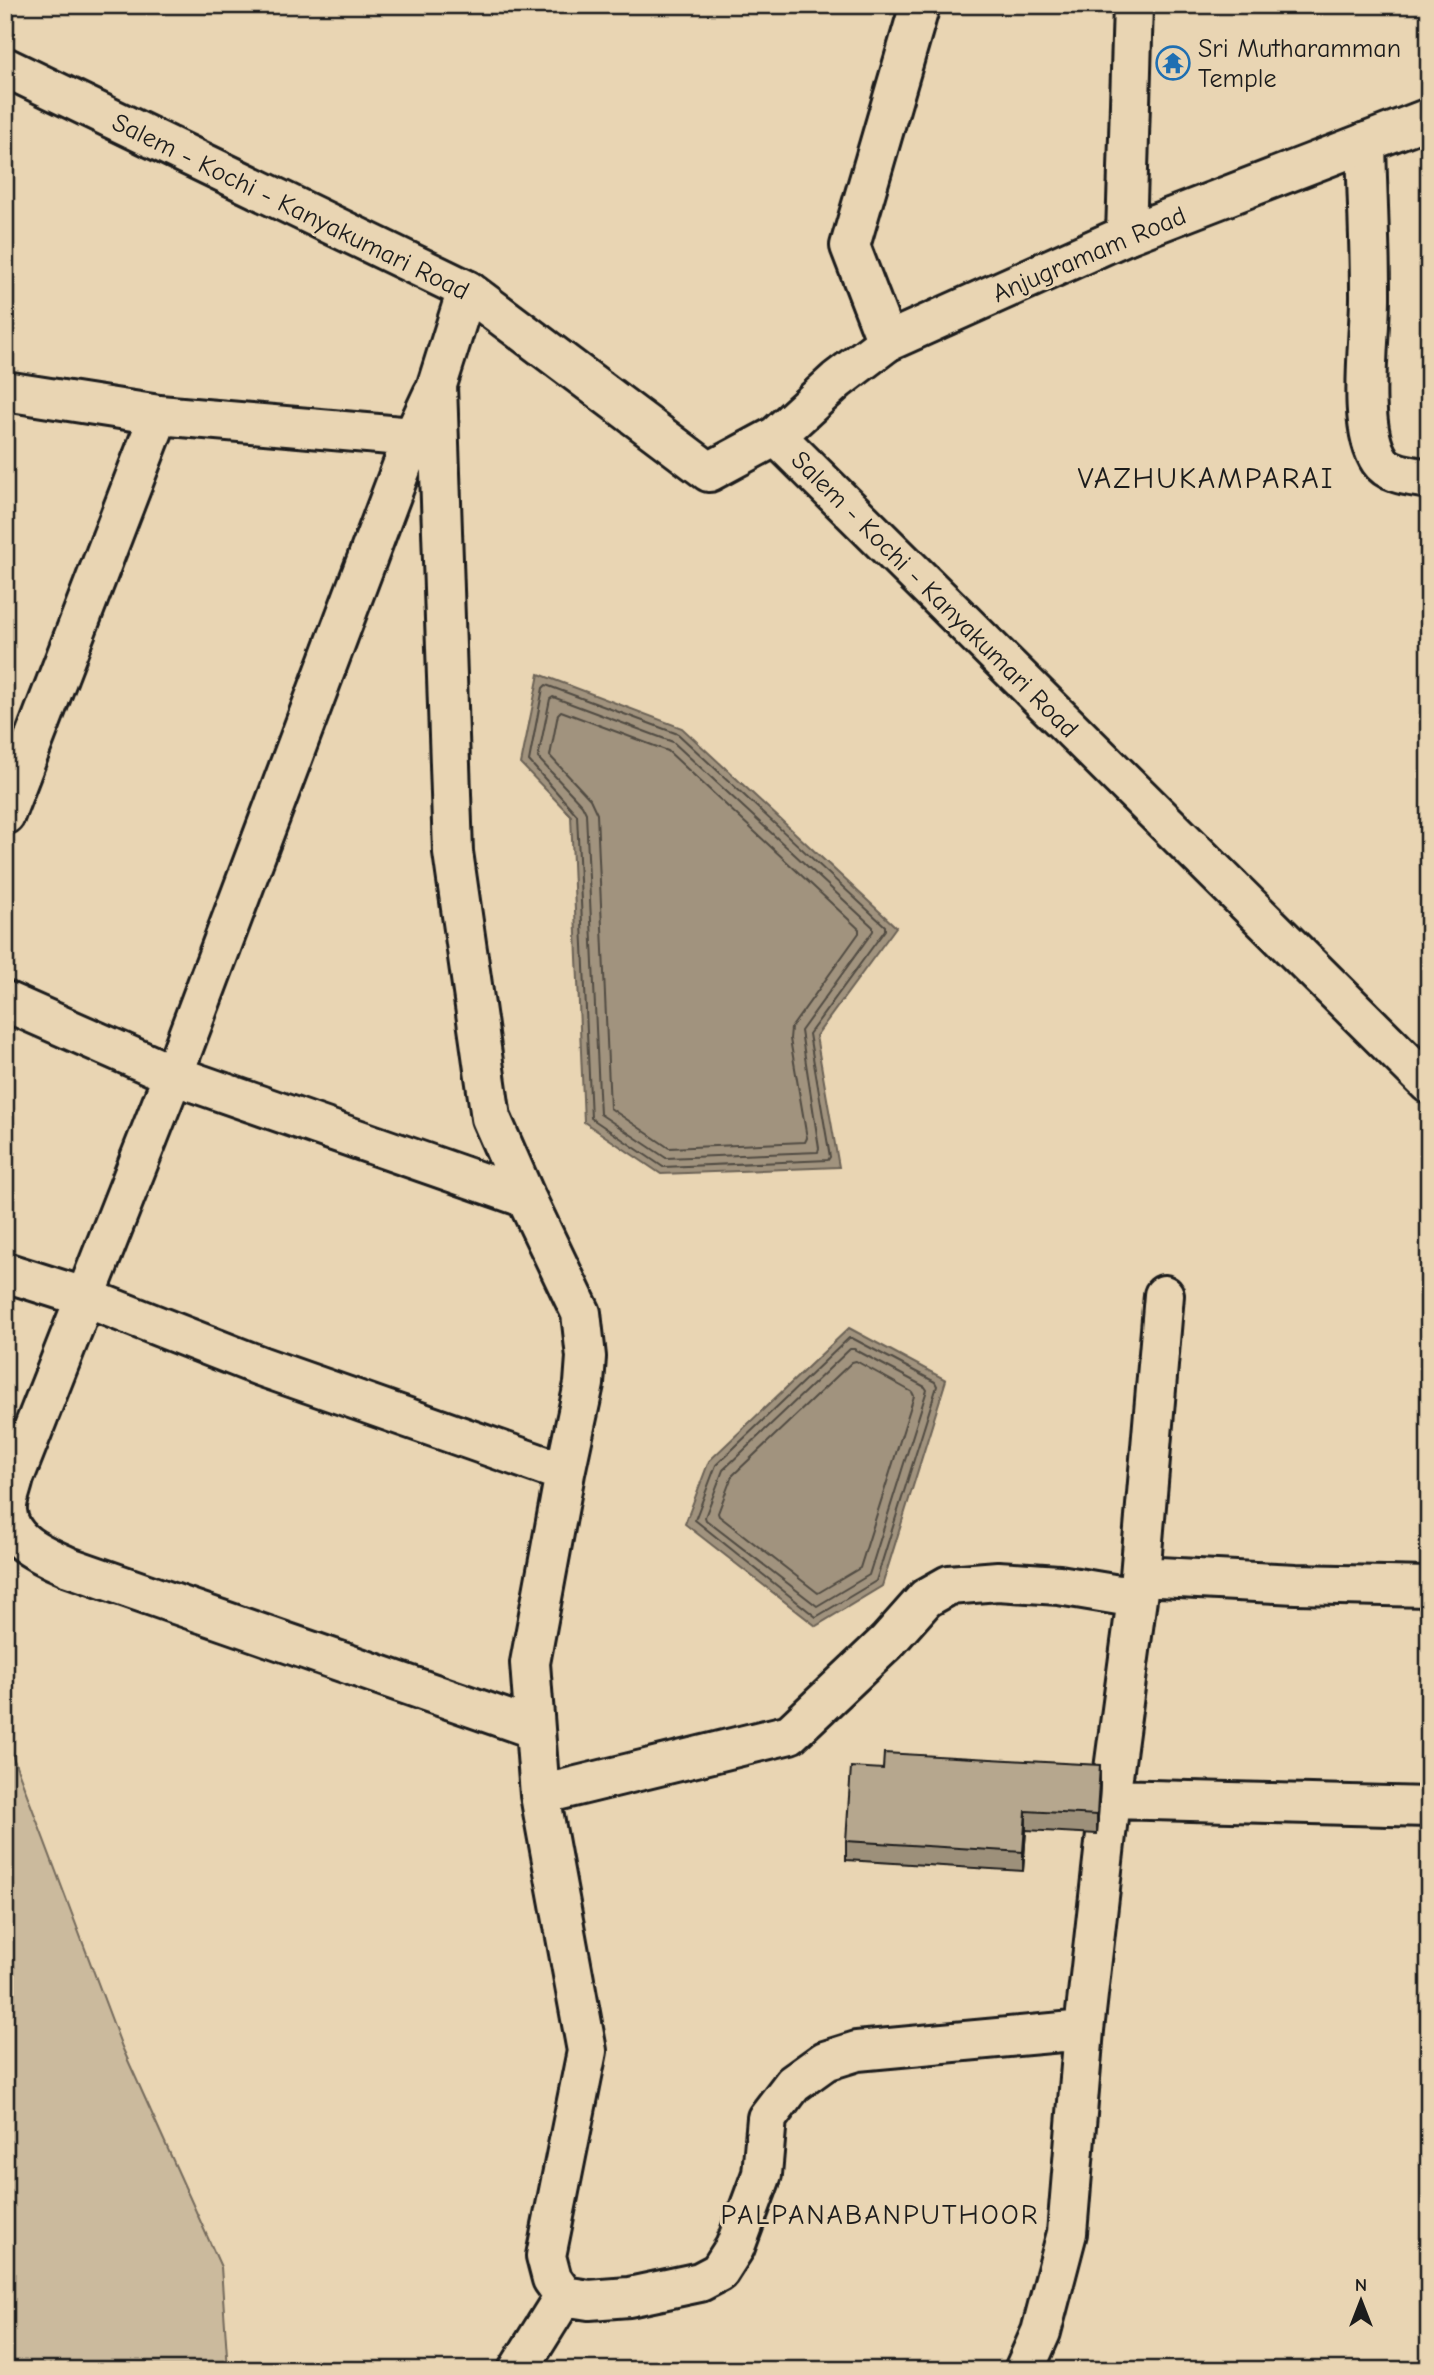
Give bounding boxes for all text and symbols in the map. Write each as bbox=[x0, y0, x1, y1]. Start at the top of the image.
place label: Sri Mutharamman Temple bbox=[1198, 34, 1401, 94]
temple icon: Sri Mutharamman Temple bbox=[1154, 44, 1192, 82]
street label: Salem - Kochi - Kanyakumari Road bbox=[107, 107, 474, 307]
street label: Anjugramam Road bbox=[988, 201, 1191, 309]
street label: Salem - Kochi - Kanyakumari Road bbox=[785, 445, 1084, 744]
district label: VAZHUKAMPARAI bbox=[1078, 461, 1335, 496]
district label: PALPANABANPUTHOOR bbox=[721, 2199, 1040, 2231]
north arrow bbox=[1326, 2266, 1396, 2336]
text: N bbox=[1355, 2274, 1367, 2296]

